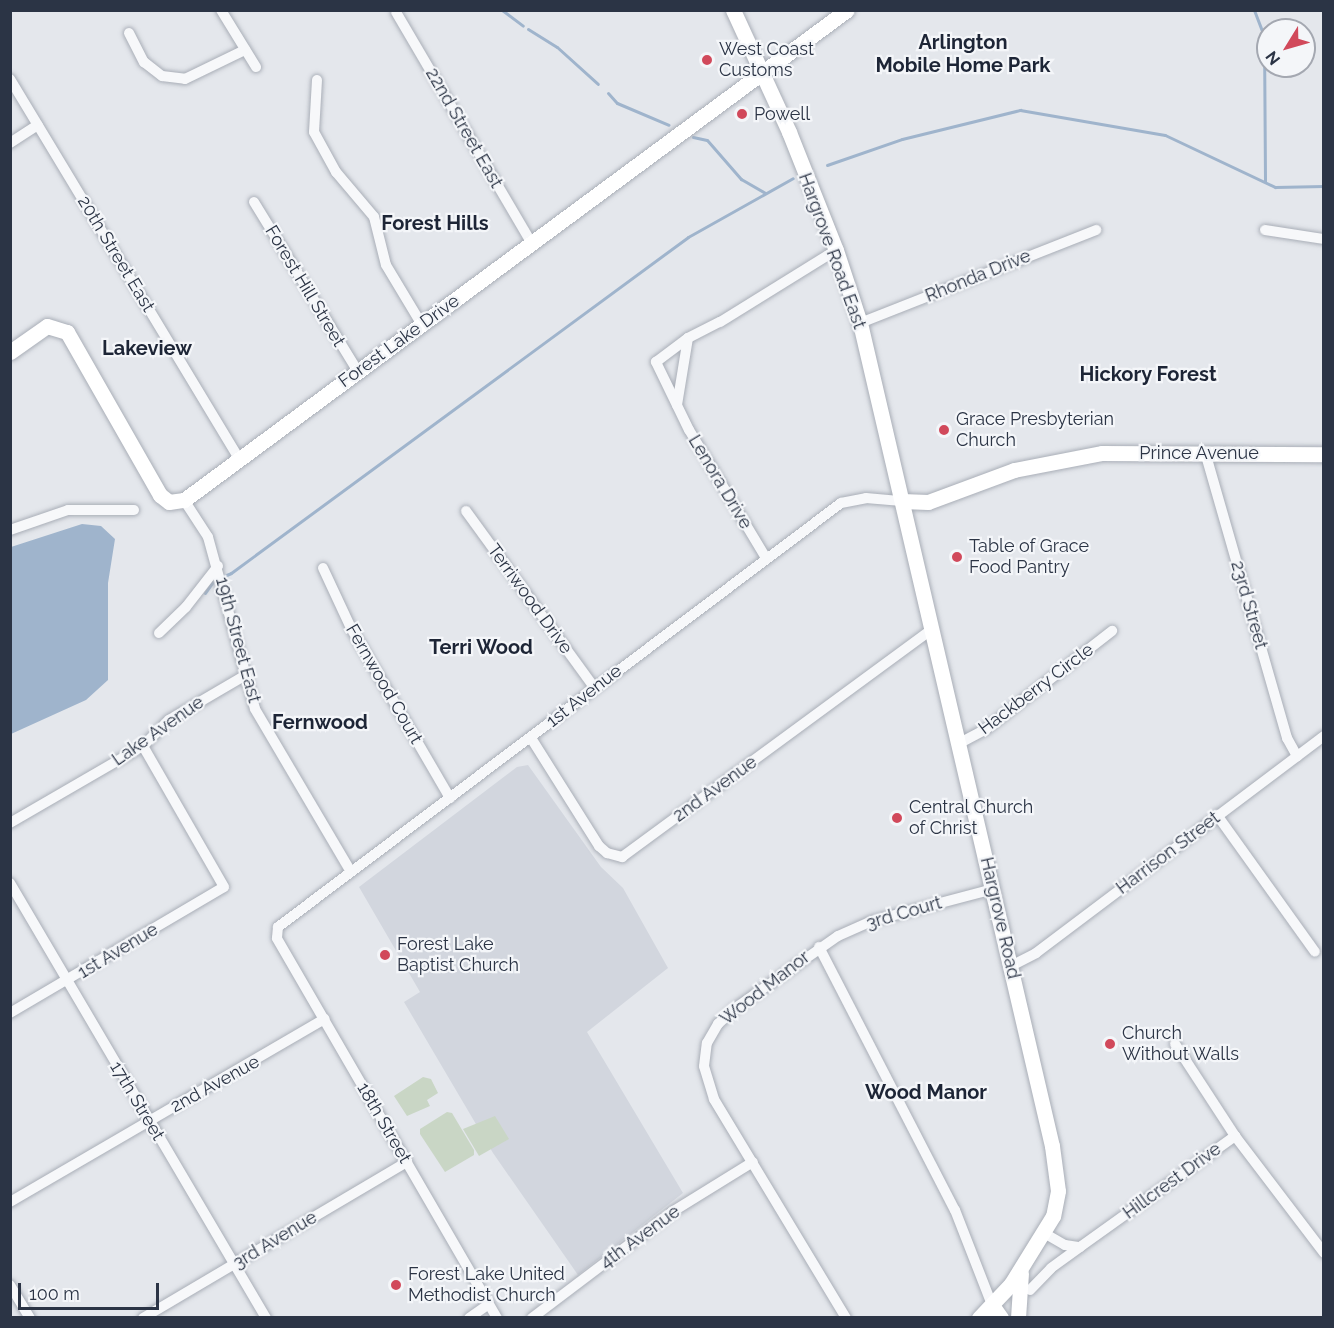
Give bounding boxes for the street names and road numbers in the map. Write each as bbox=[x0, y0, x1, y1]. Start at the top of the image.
street label: 22nd Street East bbox=[421, 64, 507, 192]
street label: Hargrove Road East bbox=[794, 170, 870, 332]
street label: 20th Street East bbox=[73, 192, 159, 316]
street label: Forest Hill Street bbox=[260, 221, 350, 351]
street label: Rhonda Drive bbox=[922, 245, 1034, 307]
street label: Forest Lake Drive bbox=[334, 290, 464, 392]
street label: Lenora Drive bbox=[684, 431, 756, 533]
street label: Prince Avenue bbox=[1139, 442, 1259, 464]
street label: Terriwood Drive bbox=[483, 540, 577, 658]
street label: 23rd Street bbox=[1226, 558, 1272, 652]
street label: 19th Street East bbox=[211, 575, 265, 705]
street label: Fernwood Court bbox=[341, 620, 427, 748]
street label: Hackberry Circle bbox=[974, 639, 1098, 739]
street label: 1st Avenue bbox=[542, 660, 626, 732]
street label: Lake Avenue bbox=[108, 691, 208, 771]
street label: 2nd Avenue bbox=[669, 751, 761, 827]
street label: Harrison Street bbox=[1112, 807, 1224, 899]
street label: Hargrove Road bbox=[976, 855, 1024, 981]
street label: 3rd Court bbox=[864, 892, 944, 934]
street label: 1st Avenue bbox=[74, 919, 162, 983]
street label: Wood Manor bbox=[716, 946, 814, 1030]
street label: 2nd Avenue bbox=[167, 1051, 263, 1117]
street label: 17th Street bbox=[105, 1058, 169, 1144]
street label: 18th Street bbox=[352, 1079, 416, 1167]
street label: Hillcrest Drive bbox=[1119, 1138, 1225, 1224]
street label: 4th Avenue bbox=[596, 1201, 684, 1273]
street label: 3rd Avenue bbox=[229, 1206, 321, 1274]

